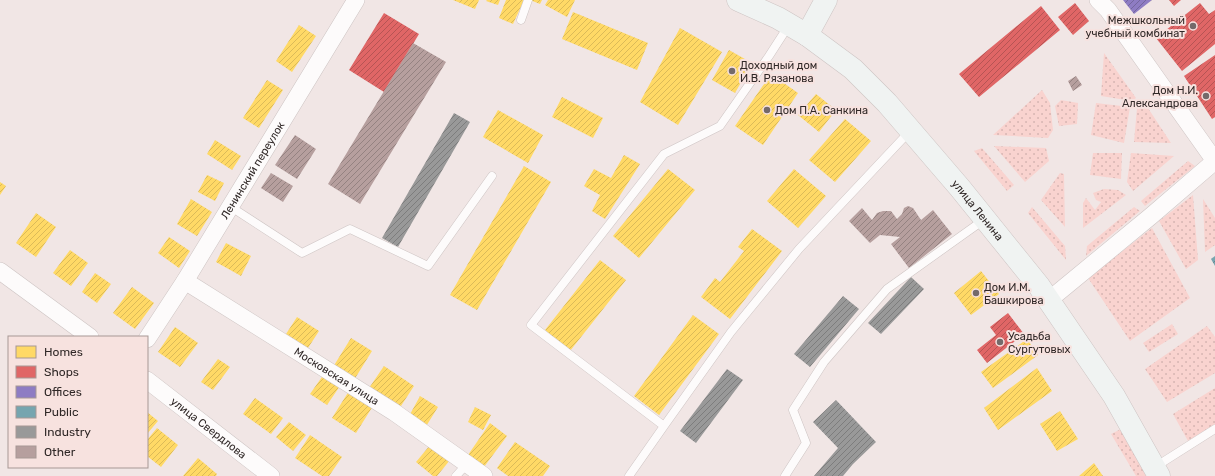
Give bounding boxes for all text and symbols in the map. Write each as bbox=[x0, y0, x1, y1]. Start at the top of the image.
place label: Межшкольный учебный комбинат bbox=[1086, 14, 1185, 40]
marker: Межшкольный учебный комбинат bbox=[1188, 21, 1198, 31]
place label: Доходный дом И.В. Рязанова bbox=[740, 59, 817, 85]
marker: Доходный дом И.В. Рязанова bbox=[727, 66, 737, 76]
place label: Дом Н.И. Александрова bbox=[1122, 84, 1198, 110]
marker: Дом Н.И. Александрова bbox=[1201, 91, 1211, 101]
place label: Дом П.А. Санкина bbox=[775, 104, 868, 117]
marker: Дом П.А. Санкина bbox=[762, 105, 772, 115]
street label: Ленинский переулок bbox=[218, 119, 287, 221]
street label: улица Ленина bbox=[949, 177, 1006, 243]
place label: Дом И.М. Башкирова bbox=[984, 281, 1043, 307]
marker: Дом И.М. Башкирова bbox=[971, 288, 981, 298]
place label: Усадьба Сургутовых bbox=[1008, 330, 1071, 356]
legend bbox=[8, 336, 148, 468]
marker: Усадьба Сургутовых bbox=[995, 337, 1005, 347]
text: Homes bbox=[44, 345, 83, 359]
street label: Московская улица bbox=[292, 345, 382, 408]
text: Shops bbox=[44, 365, 79, 379]
text: Offices bbox=[44, 385, 82, 399]
street label: улица Свердлова bbox=[168, 394, 249, 461]
text: Public bbox=[44, 405, 79, 419]
text: Industry bbox=[44, 425, 91, 439]
text: Other bbox=[44, 445, 76, 459]

